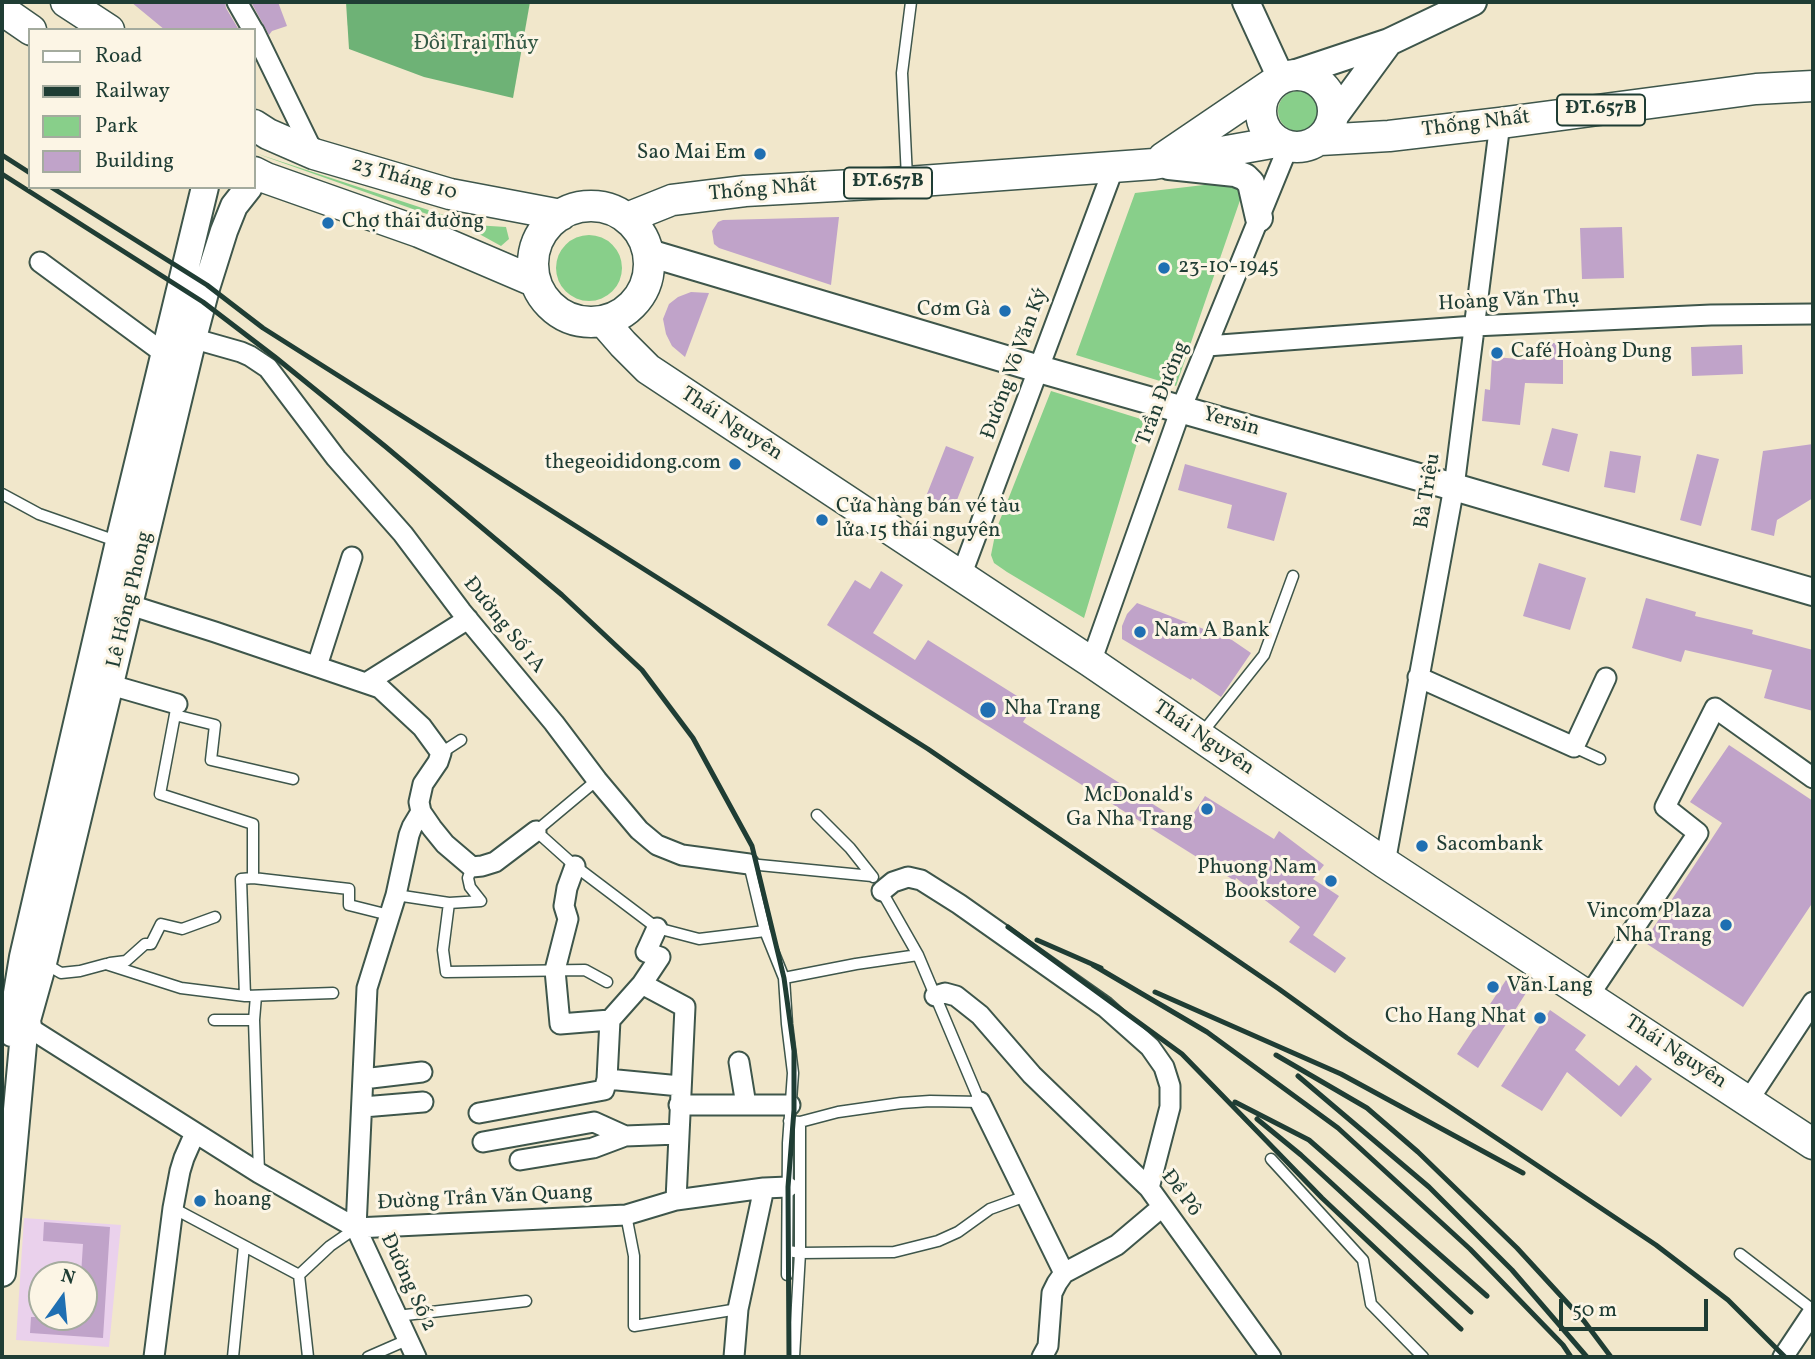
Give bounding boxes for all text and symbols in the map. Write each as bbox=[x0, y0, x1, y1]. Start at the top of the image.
legend bbox=[28, 28, 256, 189]
park label: Đồi Trại Thủy bbox=[413, 32, 539, 58]
text: Road bbox=[95, 42, 142, 71]
text: Railway bbox=[95, 77, 170, 106]
road number: ĐT.657B bbox=[1557, 94, 1645, 125]
street label: Thống Nhất bbox=[1421, 106, 1531, 144]
text: Park bbox=[95, 112, 138, 141]
place label: Sao Mai Em bbox=[637, 141, 746, 167]
marker: Sao Mai Em bbox=[752, 146, 768, 162]
text: Building bbox=[95, 147, 174, 176]
street label: 23 Tháng 10 bbox=[348, 153, 460, 207]
road number: ĐT.657B bbox=[844, 168, 932, 198]
street label: Thống Nhất bbox=[708, 174, 818, 208]
place label: Chợ thái đường bbox=[342, 210, 484, 236]
marker: Chợ thái đường bbox=[320, 215, 336, 231]
place label: 23-10-1945 bbox=[1178, 255, 1279, 281]
marker: 23-10-1945 bbox=[1156, 260, 1172, 276]
street label: Đường Võ Văn Ký bbox=[977, 285, 1055, 443]
street label: Hoàng Văn Thụ bbox=[1438, 286, 1580, 318]
place label: Cơm Gà bbox=[917, 298, 991, 324]
marker: Cơm Gà bbox=[997, 303, 1013, 319]
street label: Trần Đường bbox=[1133, 338, 1195, 450]
place label: Café Hoàng Dung bbox=[1511, 340, 1672, 366]
marker: Café Hoàng Dung bbox=[1489, 345, 1505, 361]
street label: Thái Nguyên bbox=[675, 383, 787, 467]
street label: Yersin bbox=[1200, 403, 1262, 443]
place label: thegeoididong.com bbox=[545, 451, 721, 477]
street label: Bà Triệu bbox=[1411, 451, 1447, 531]
marker: thegeoididong.com bbox=[727, 456, 743, 472]
place label: Cửa hàng bán vé tàu lửa 15 thái nguyên bbox=[836, 495, 1020, 545]
marker: Cửa hàng bán vé tàu lửa 15 thái nguyên bbox=[814, 512, 830, 528]
street label: Lê Hồng Phong bbox=[103, 529, 159, 671]
street label: Đường Số 1A bbox=[456, 573, 550, 679]
place label: Nam A Bank bbox=[1154, 619, 1269, 645]
marker: Nam A Bank bbox=[1132, 624, 1148, 640]
street label: Thái Nguyên bbox=[1148, 696, 1258, 782]
place label: Nha Trang bbox=[1004, 697, 1101, 723]
marker: Nha Trang bbox=[978, 700, 998, 720]
place label: McDonald's Ga Nha Trang bbox=[1066, 784, 1193, 834]
marker: McDonald's Ga Nha Trang bbox=[1199, 801, 1215, 817]
place label: Sacombank bbox=[1436, 833, 1543, 859]
marker: Sacombank bbox=[1414, 838, 1430, 854]
place label: Phuong Nam Bookstore bbox=[1197, 856, 1317, 906]
marker: Phuong Nam Bookstore bbox=[1323, 873, 1339, 889]
place label: Vincom Plaza Nha Trang bbox=[1587, 900, 1712, 950]
marker: Vincom Plaza Nha Trang bbox=[1718, 917, 1734, 933]
place label: Văn Lang bbox=[1507, 974, 1593, 1000]
marker: Văn Lang bbox=[1485, 979, 1501, 995]
place label: Cho Hang Nhat bbox=[1385, 1005, 1526, 1031]
marker: Cho Hang Nhat bbox=[1532, 1010, 1548, 1026]
street label: Thái Nguyên bbox=[1619, 1011, 1731, 1095]
street label: Đề Pô bbox=[1154, 1165, 1206, 1223]
street label: Đường Trần Văn Quang bbox=[377, 1181, 593, 1217]
place label: hoang bbox=[214, 1188, 271, 1214]
marker: hoang bbox=[192, 1193, 208, 1209]
street label: Đường Số 2 bbox=[373, 1230, 441, 1336]
north arrow bbox=[28, 1261, 98, 1331]
text: N bbox=[58, 1263, 78, 1292]
scale bar bbox=[1563, 1286, 1712, 1330]
text: 50 m bbox=[1572, 1296, 1617, 1325]

